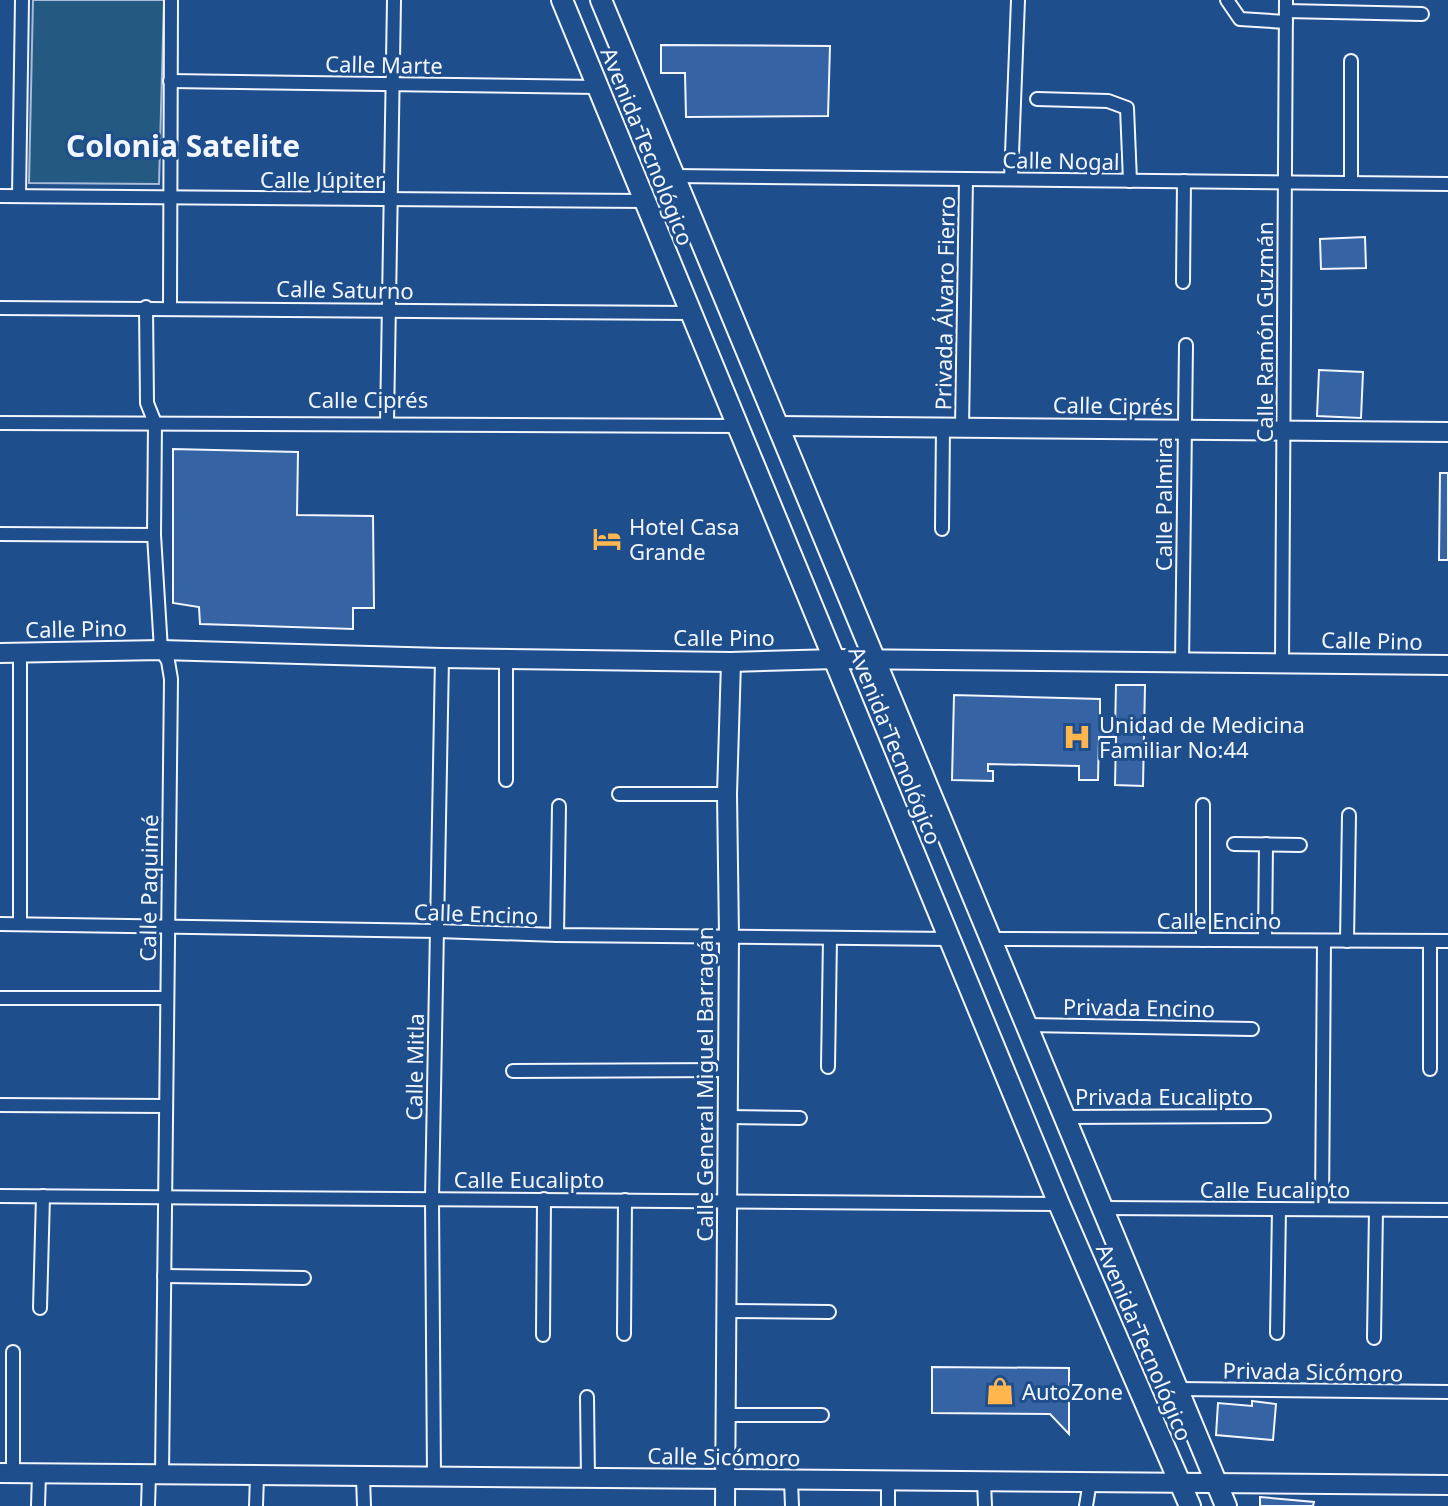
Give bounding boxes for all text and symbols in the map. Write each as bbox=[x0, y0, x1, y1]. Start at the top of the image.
street label: Avenida Tecnológico bbox=[595, 42, 701, 250]
street label: Calle Marte bbox=[325, 48, 443, 80]
district label: Colonia Satelite bbox=[66, 125, 300, 166]
street label: Calle Nogal bbox=[1002, 144, 1120, 176]
street label: Calle Júpiter bbox=[260, 164, 384, 194]
street label: Privada Álvaro Fierro bbox=[927, 195, 961, 411]
street label: Calle Ramón Guzmán bbox=[1249, 221, 1279, 443]
street label: Calle Saturno bbox=[276, 273, 414, 305]
street label: Calle Ciprés bbox=[308, 384, 428, 414]
street label: Calle Ciprés bbox=[1053, 389, 1173, 421]
street label: Calle Palmira bbox=[1148, 437, 1178, 571]
place label: Hotel Casa Grande bbox=[629, 511, 739, 566]
hotel icon: Hotel Casa Grande bbox=[592, 524, 622, 554]
street label: Calle Pino bbox=[25, 612, 127, 644]
street label: Calle Pino bbox=[673, 622, 775, 652]
street label: Calle Pino bbox=[1321, 624, 1423, 656]
street label: Avenida Tecnológico bbox=[843, 641, 949, 849]
place label: Unidad de Medicina Familiar No:44 bbox=[1099, 709, 1305, 764]
hospital icon: Unidad de Medicina Familiar No:44 bbox=[1062, 722, 1092, 752]
street label: Calle Paquimé bbox=[132, 814, 164, 962]
street label: Calle Encino bbox=[413, 896, 539, 930]
street label: Calle Encino bbox=[1157, 905, 1281, 935]
street label: Calle General Miguel Barragán bbox=[689, 926, 719, 1242]
street label: Privada Encino bbox=[1063, 991, 1215, 1023]
street label: Calle Mitla bbox=[398, 1013, 430, 1121]
street label: Privada Eucalipto bbox=[1075, 1081, 1253, 1111]
street label: Calle Eucalipto bbox=[454, 1164, 604, 1194]
street label: Calle Eucalipto bbox=[1200, 1174, 1350, 1204]
street label: Avenida Tecnológico bbox=[1090, 1239, 1200, 1445]
street label: Privada Sicómoro bbox=[1222, 1354, 1404, 1388]
shop icon: AutoZone bbox=[985, 1376, 1015, 1406]
place label: AutoZone bbox=[1022, 1376, 1123, 1406]
street label: Calle Sicómoro bbox=[647, 1440, 801, 1472]

